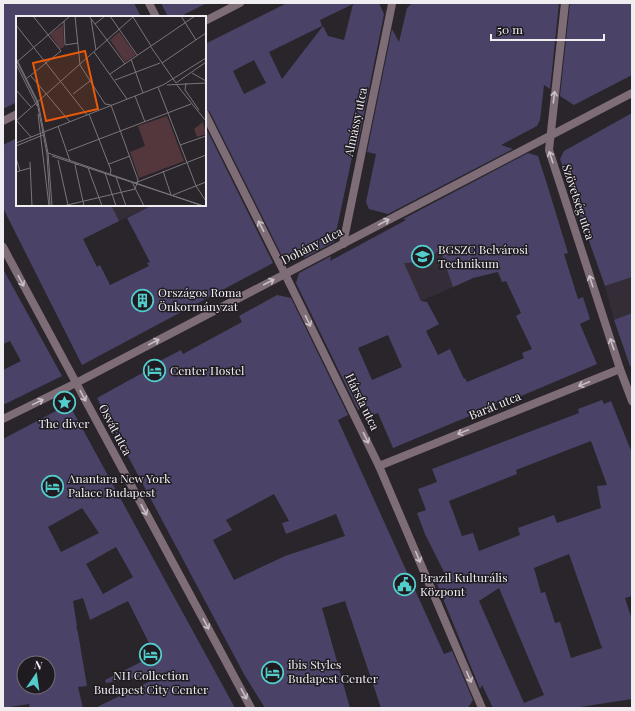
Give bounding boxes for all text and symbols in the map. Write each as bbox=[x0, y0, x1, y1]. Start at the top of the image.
inset map bbox=[16, 16, 206, 206]
scale bar bbox=[491, 16, 604, 42]
text: 50 m bbox=[497, 21, 523, 37]
street label: Almássy utca bbox=[340, 86, 370, 159]
one-way arrow bbox=[551, 91, 558, 104]
one-way arrow bbox=[547, 151, 554, 164]
street label: Szövetség utca bbox=[559, 162, 599, 242]
one-way arrow bbox=[378, 218, 390, 226]
one-way arrow bbox=[257, 220, 264, 232]
street label: Dohány utca bbox=[278, 223, 345, 267]
place label: BGSZC Belvárosi Technikum bbox=[438, 241, 529, 271]
school or university icon: BGSZC Belvárosi Technikum bbox=[410, 244, 436, 270]
one-way arrow bbox=[18, 275, 26, 287]
one-way arrow bbox=[587, 275, 595, 287]
one-way arrow bbox=[263, 278, 275, 285]
place label: Országos Roma Önkormányzat bbox=[158, 284, 241, 314]
building icon: Országos Roma Önkormányzat bbox=[129, 287, 155, 313]
one-way arrow bbox=[305, 315, 313, 327]
one-way arrow bbox=[608, 337, 615, 350]
one-way arrow bbox=[147, 338, 159, 346]
hotel icon: Center Hostel bbox=[142, 358, 168, 384]
place label: Center Hostel bbox=[170, 362, 245, 378]
street label: Hársfa utca bbox=[342, 370, 384, 433]
one-way arrow bbox=[578, 380, 590, 388]
street label: Barát utca bbox=[466, 387, 523, 423]
one-way arrow bbox=[79, 389, 87, 401]
place icon: The diver bbox=[51, 390, 77, 416]
one-way arrow bbox=[32, 398, 44, 405]
street label: Osvát utca bbox=[96, 401, 136, 458]
place label: The diver bbox=[38, 415, 90, 431]
one-way arrow bbox=[458, 429, 470, 436]
one-way arrow bbox=[363, 432, 370, 444]
place label: Anantara New York Palace Budapest bbox=[67, 470, 171, 500]
hotel icon: Anantara New York Palace Budapest bbox=[39, 473, 65, 499]
one-way arrow bbox=[141, 504, 149, 516]
one-way arrow bbox=[415, 550, 422, 562]
place label: Brazil Kulturális Központ bbox=[420, 569, 508, 599]
public building icon: Brazil Kulturális Központ bbox=[391, 572, 417, 598]
one-way arrow bbox=[203, 618, 210, 630]
hotel icon: NH Collection Budapest City Center bbox=[138, 642, 164, 668]
north arrow bbox=[16, 655, 56, 695]
place label: ibis Styles Budapest Center bbox=[288, 656, 379, 686]
text: N bbox=[33, 657, 44, 673]
hotel icon: ibis Styles Budapest Center bbox=[260, 659, 286, 685]
place label: NH Collection Budapest City Center bbox=[94, 667, 209, 697]
one-way arrow bbox=[465, 670, 473, 682]
one-way arrow bbox=[241, 688, 248, 700]

